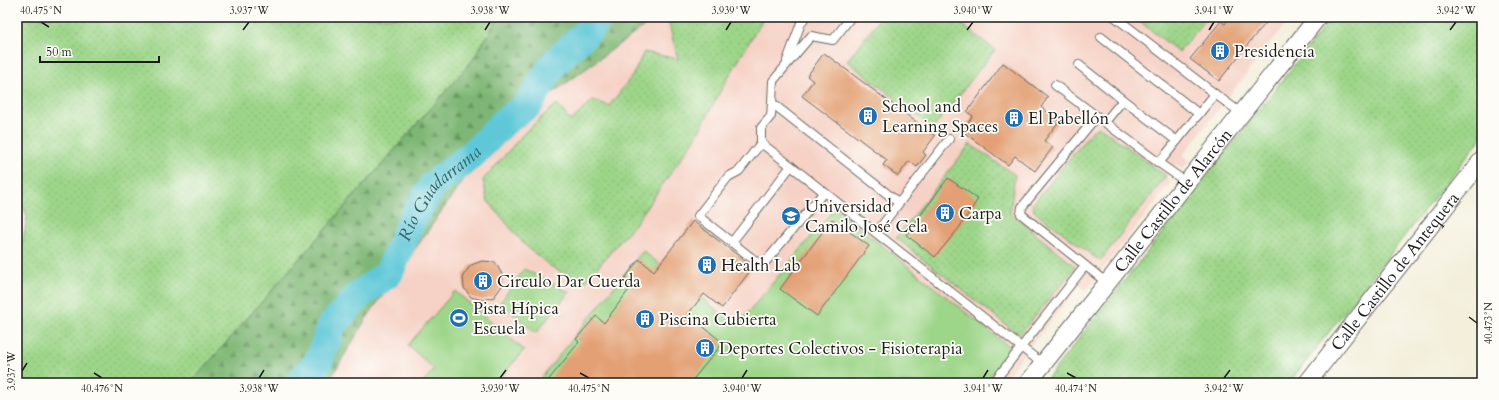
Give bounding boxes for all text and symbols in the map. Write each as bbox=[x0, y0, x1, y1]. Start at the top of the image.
text: 40.475°N bbox=[20, 4, 62, 18]
text: 3.937°W bbox=[229, 4, 270, 18]
text: 3.938°W bbox=[470, 4, 511, 18]
text: 3.939°W bbox=[711, 4, 752, 18]
text: 3.940°W bbox=[953, 4, 994, 18]
text: 3.941°W bbox=[1194, 4, 1235, 18]
text: 3.942°W bbox=[1436, 4, 1477, 18]
scale bar bbox=[40, 38, 159, 64]
building icon: Presidencia bbox=[1209, 40, 1231, 62]
place label: Presidencia bbox=[1234, 40, 1315, 63]
text: 50 m bbox=[46, 44, 73, 60]
place label: School and Learning Spaces bbox=[882, 95, 998, 138]
building icon: School and Learning Spaces bbox=[857, 105, 879, 127]
building icon: El Pabellón bbox=[1003, 107, 1025, 129]
place label: El Pabellón bbox=[1028, 107, 1109, 130]
street label: Calle Castillo de Alarcón bbox=[1109, 124, 1238, 278]
water label: Río Guadarrama bbox=[392, 140, 487, 245]
street label: Calle Castillo de Antequera bbox=[1326, 187, 1465, 356]
place label: Universidad Camilo José Cela bbox=[805, 195, 929, 238]
building icon: Carpa bbox=[934, 202, 956, 224]
place label: Carpa bbox=[959, 202, 1003, 225]
school or university icon: Universidad Camilo José Cela bbox=[780, 205, 802, 227]
building icon: Health Lab bbox=[696, 254, 718, 276]
place label: Health Lab bbox=[721, 254, 801, 277]
building icon: Circulo Dar Cuerda bbox=[472, 270, 494, 292]
place label: Circulo Dar Cuerda bbox=[497, 270, 641, 293]
place label: Pista Hípica Escuela bbox=[473, 297, 559, 340]
text: 40.473°N bbox=[1482, 302, 1496, 344]
sports icon: Pista Hípica Escuela bbox=[448, 307, 470, 329]
building icon: Piscina Cubierta bbox=[634, 308, 656, 330]
place label: Piscina Cubierta bbox=[659, 308, 777, 331]
building icon: Deportes Colectivos - Fisioterapia bbox=[694, 337, 716, 359]
place label: Deportes Colectivos - Fisioterapia bbox=[719, 337, 963, 360]
text: 3.937°W bbox=[5, 350, 19, 391]
text: 40.476°N bbox=[81, 382, 123, 396]
text: 3.938°W bbox=[239, 382, 280, 396]
text: 3.939°W bbox=[480, 382, 521, 396]
text: 40.475°N bbox=[568, 382, 610, 396]
text: 3.940°W bbox=[722, 382, 763, 396]
text: 3.941°W bbox=[963, 382, 1004, 396]
text: 40.474°N bbox=[1055, 382, 1097, 396]
text: 3.942°W bbox=[1204, 382, 1245, 396]

